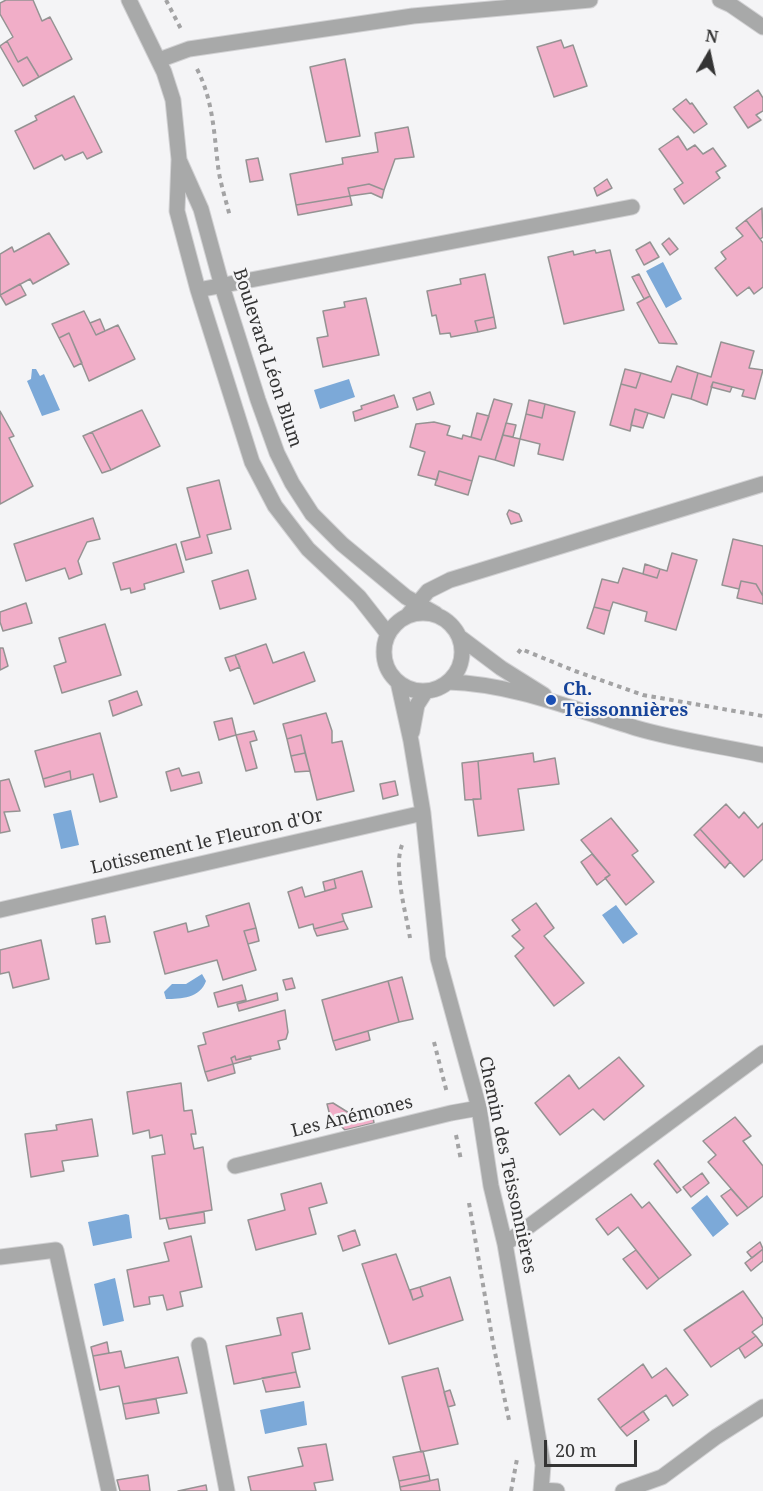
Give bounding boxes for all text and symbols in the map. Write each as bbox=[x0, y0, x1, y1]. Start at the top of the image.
north arrow bbox=[679, 24, 739, 84]
text: N bbox=[704, 24, 720, 48]
street label: Boulevard Léon Blum bbox=[228, 266, 306, 450]
place label: Ch. Teissonnières bbox=[563, 679, 688, 722]
marker: Ch. Teissonnières bbox=[544, 693, 558, 707]
street label: Lotissement le Fleuron d'Or bbox=[89, 805, 325, 879]
street label: Chemin des Teissonnières bbox=[473, 1054, 541, 1276]
street label: Les Anémones bbox=[289, 1091, 415, 1143]
scale bar bbox=[547, 1428, 640, 1466]
text: 20 m bbox=[555, 1438, 597, 1462]

